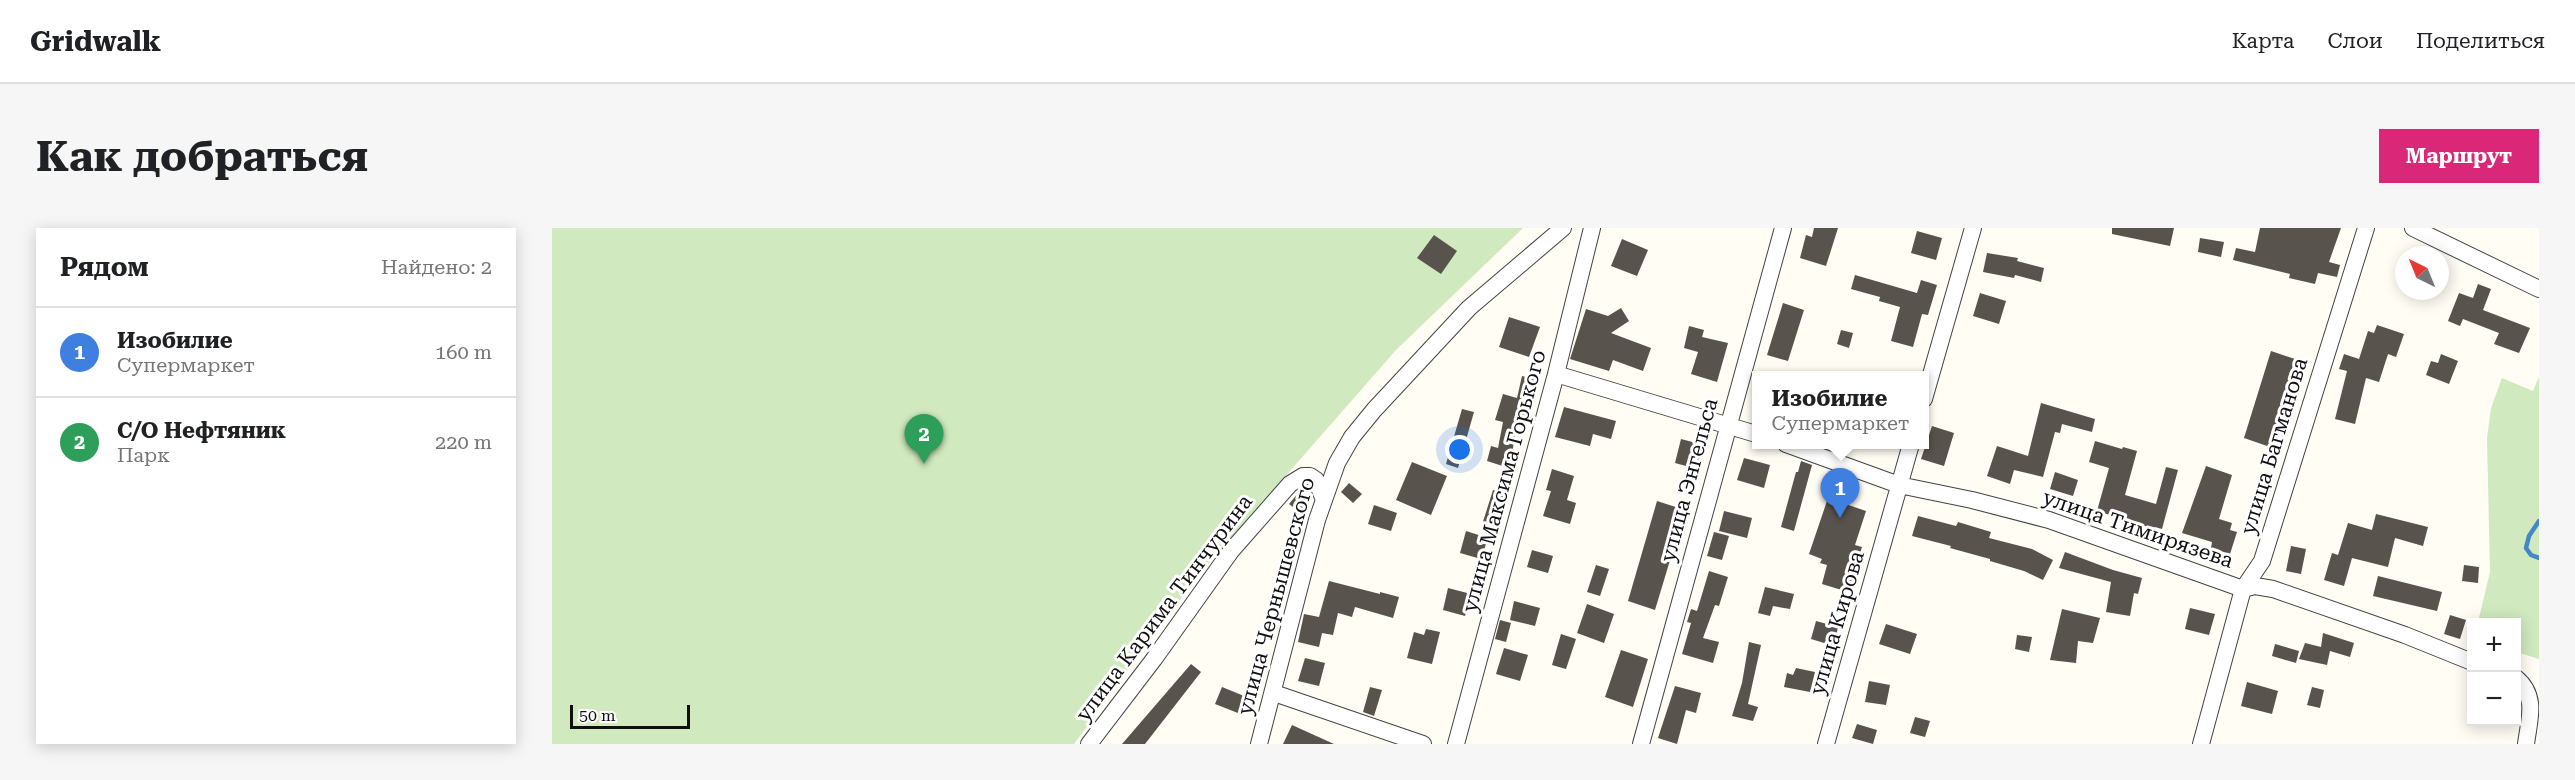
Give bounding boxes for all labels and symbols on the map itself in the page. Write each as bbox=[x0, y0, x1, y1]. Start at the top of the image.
north arrow bbox=[2395, 246, 2449, 300]
street label: улица Максима Горького bbox=[1457, 347, 1551, 615]
street label: улица Багманова bbox=[2236, 354, 2312, 537]
street label: улица Энгельса bbox=[1656, 395, 1723, 565]
pin: 2 bbox=[904, 414, 944, 464]
your location bbox=[1445, 435, 1474, 464]
pin: 1 bbox=[1820, 468, 1860, 518]
street label: улица Чернышевского bbox=[1233, 475, 1319, 717]
street label: улица Тимирязева bbox=[2040, 485, 2237, 573]
street label: улица Карима Тинчурина bbox=[1071, 490, 1257, 726]
street label: улица Кирова bbox=[1805, 548, 1869, 698]
scale bar bbox=[570, 702, 690, 730]

